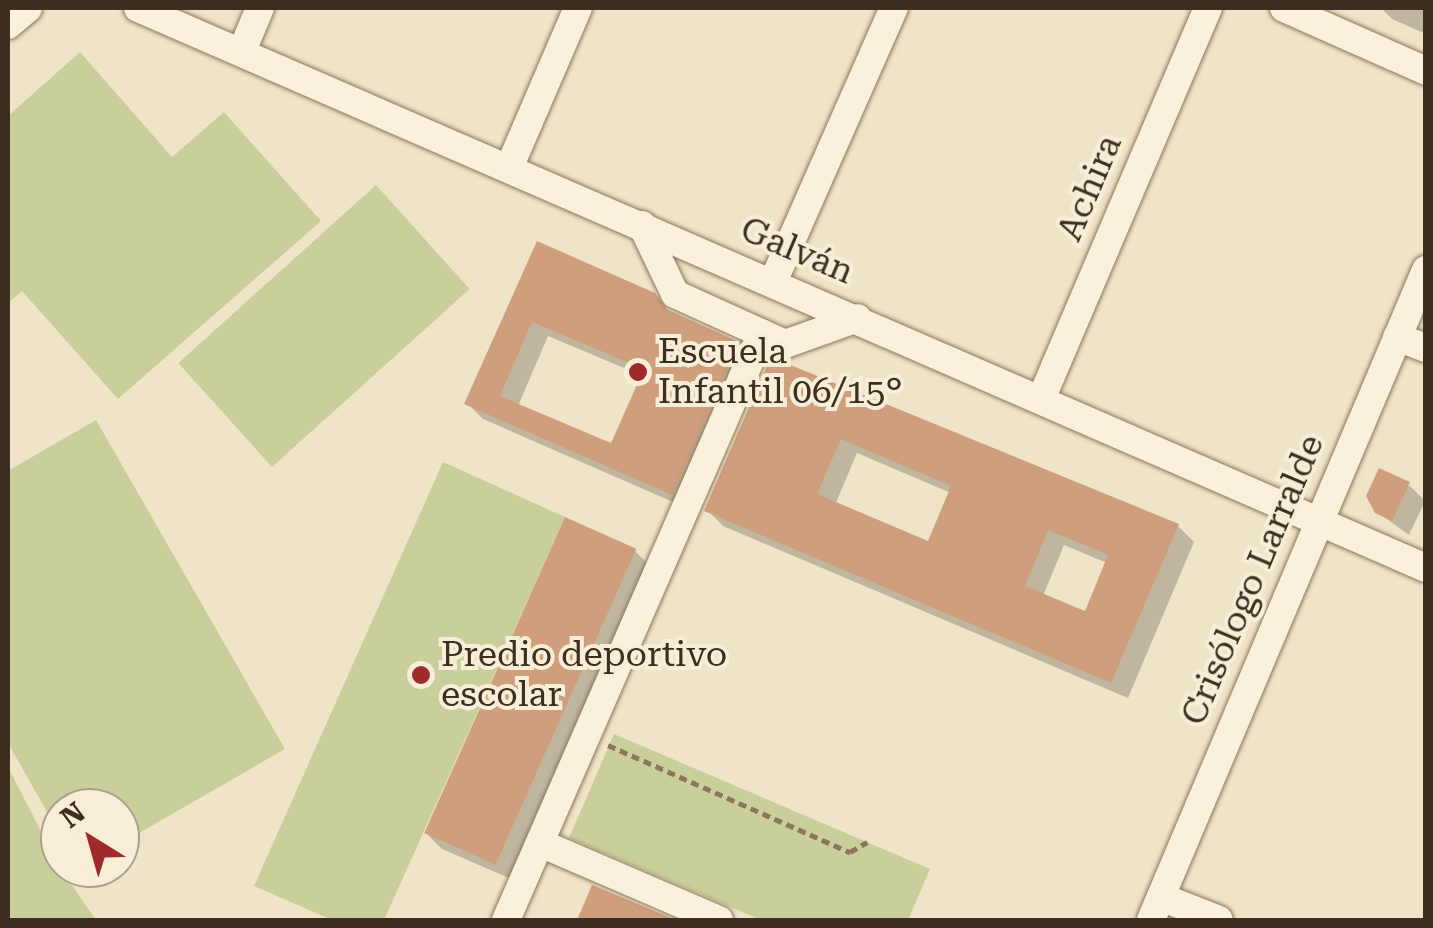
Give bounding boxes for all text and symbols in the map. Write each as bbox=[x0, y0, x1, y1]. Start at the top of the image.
street label: Achira bbox=[1049, 129, 1131, 247]
street label: Galván bbox=[734, 208, 860, 294]
place label: Escuela Infantil 06/15° bbox=[658, 331, 902, 413]
marker: Escuela Infantil 06/15° bbox=[627, 361, 649, 383]
street label: Crisólogo Larralde bbox=[1173, 429, 1333, 731]
place label: Predio deportivo escolar bbox=[441, 634, 727, 716]
marker: Predio deportivo escolar bbox=[410, 664, 432, 686]
north arrow bbox=[40, 788, 140, 888]
text: N bbox=[54, 796, 91, 835]

